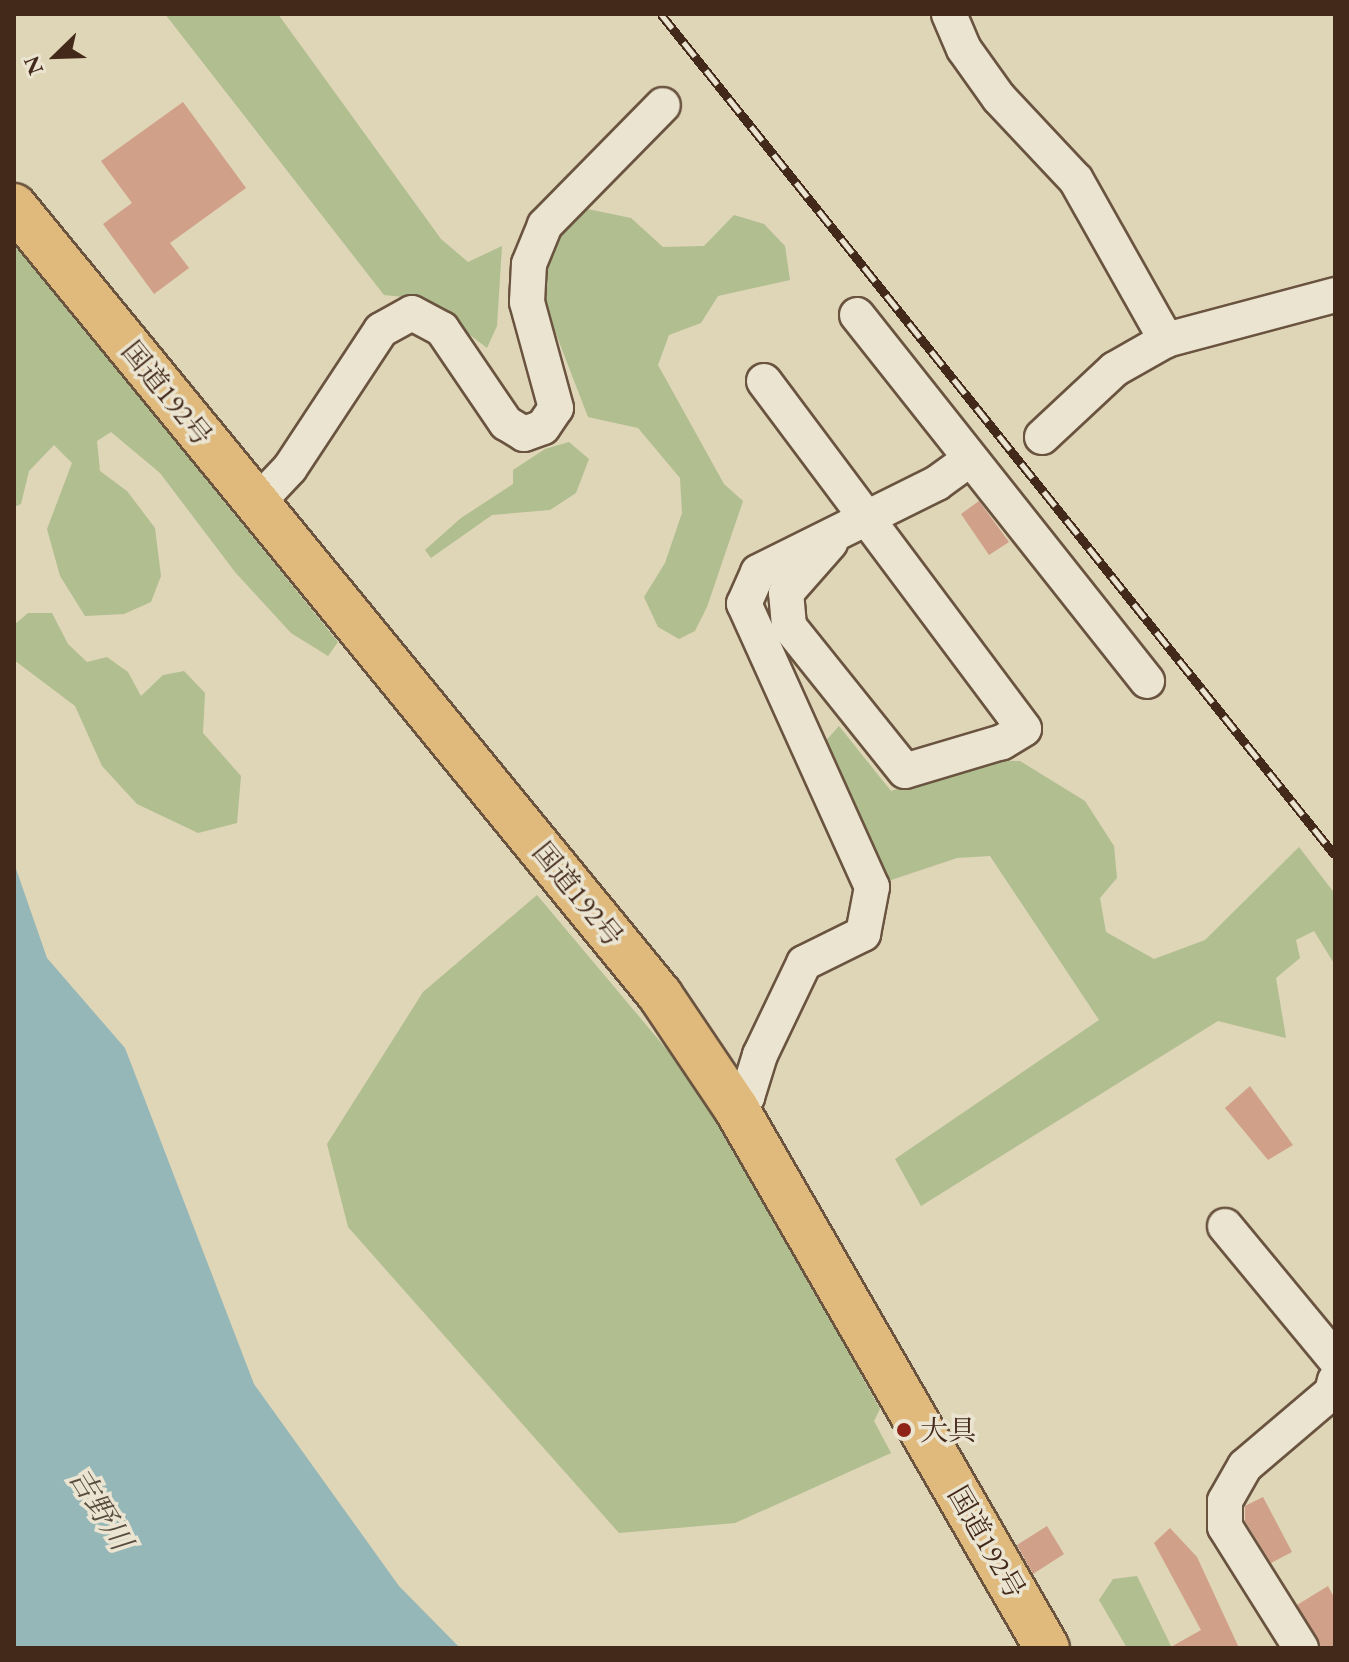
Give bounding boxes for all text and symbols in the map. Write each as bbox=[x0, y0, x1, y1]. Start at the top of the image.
north arrow bbox=[16, 16, 96, 96]
text: N bbox=[17, 52, 50, 79]
street label: 国道192号 bbox=[115, 334, 219, 452]
street label: 国道192号 bbox=[526, 835, 630, 953]
place label: 大具 bbox=[920, 1413, 976, 1447]
marker: 大具 bbox=[895, 1421, 913, 1439]
water label: 吉野川 bbox=[61, 1461, 139, 1557]
street label: 国道192号 bbox=[941, 1480, 1033, 1604]

